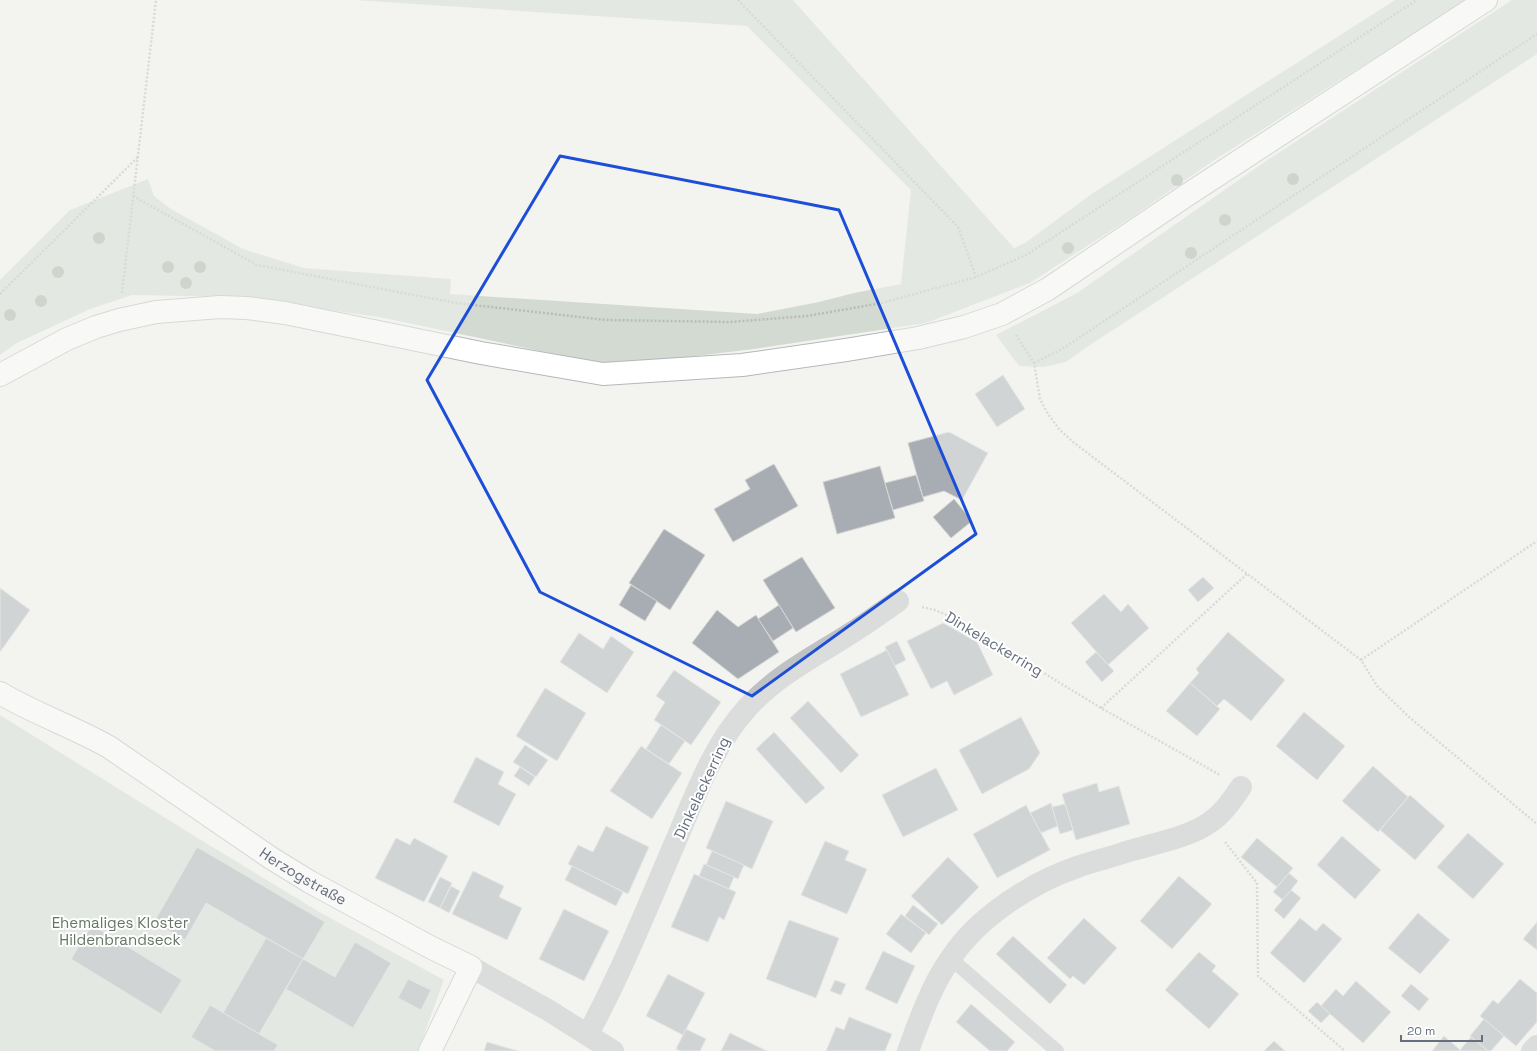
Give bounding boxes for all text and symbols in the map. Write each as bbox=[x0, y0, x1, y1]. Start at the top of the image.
street label: Dinkelackerring bbox=[942, 607, 1047, 680]
street label: Dinkelackerring bbox=[670, 734, 734, 842]
street label: Herzogstraße bbox=[256, 843, 350, 909]
park label: Ehemaliges Kloster Hildenbrandseck bbox=[52, 913, 189, 949]
scale bar bbox=[1401, 1017, 1482, 1043]
text: 20 m bbox=[1407, 1023, 1435, 1039]

